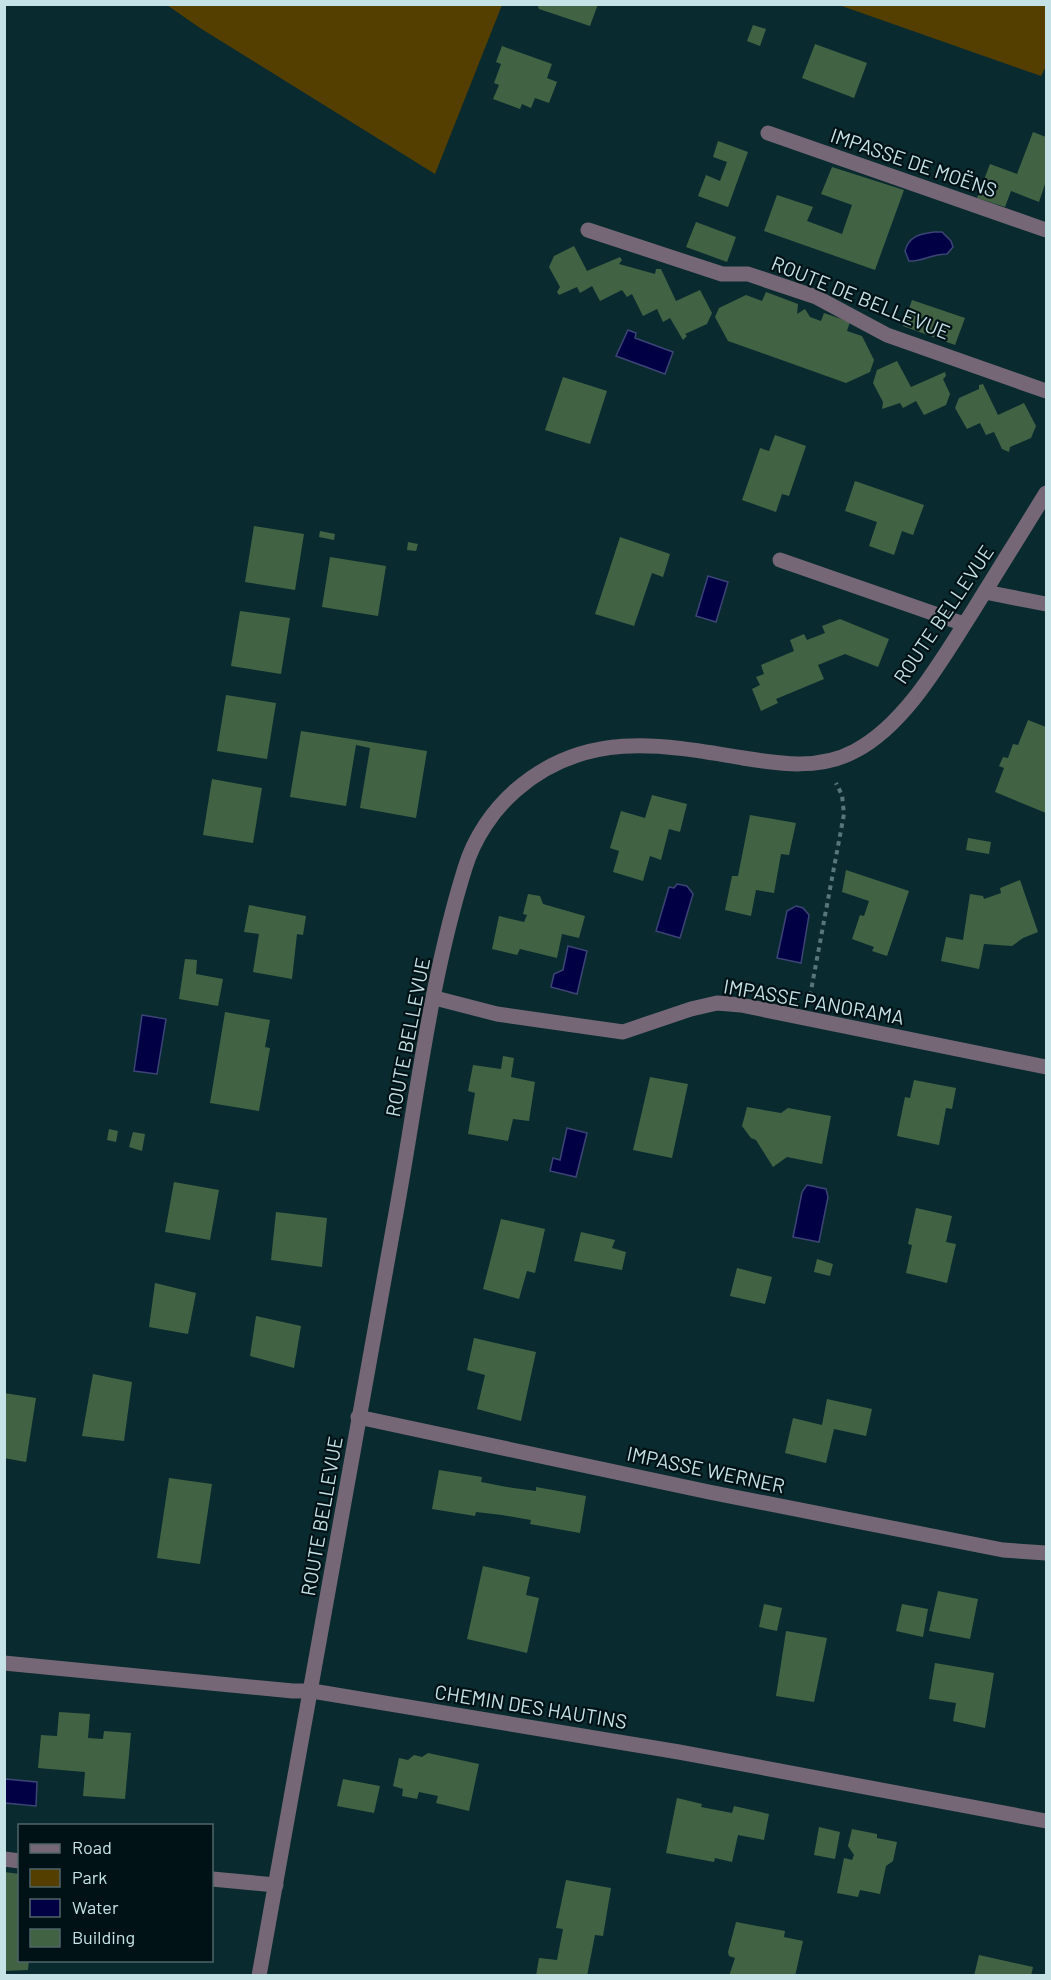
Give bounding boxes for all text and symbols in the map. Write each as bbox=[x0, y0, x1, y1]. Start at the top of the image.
street label: IMPASSE DE MOËNS bbox=[828, 122, 1000, 202]
street label: ROUTE DE BELLEVUE bbox=[768, 250, 954, 344]
street label: ROUTE BELLEVUE bbox=[888, 540, 998, 688]
street label: ROUTE BELLEVUE bbox=[380, 955, 434, 1119]
street label: IMPASSE PANORAMA bbox=[722, 973, 906, 1029]
street label: ROUTE BELLEVUE bbox=[295, 1434, 347, 1598]
street label: IMPASSE WERNER bbox=[625, 1441, 787, 1497]
street label: CHEMIN DES HAUTINS bbox=[433, 1679, 629, 1733]
legend bbox=[18, 1824, 213, 1962]
text: Road bbox=[72, 1836, 112, 1858]
text: Park bbox=[72, 1866, 107, 1888]
text: Water bbox=[72, 1896, 119, 1918]
text: Building bbox=[72, 1926, 135, 1948]

